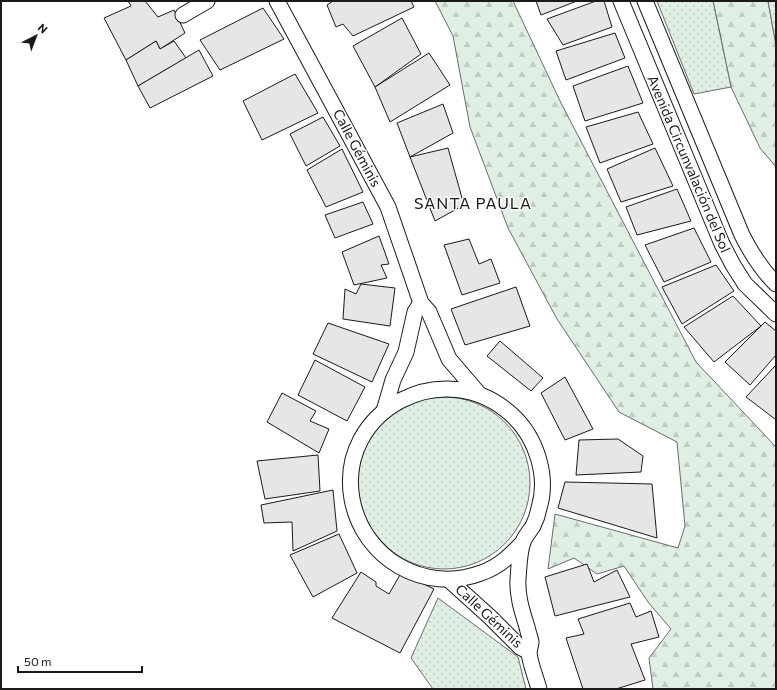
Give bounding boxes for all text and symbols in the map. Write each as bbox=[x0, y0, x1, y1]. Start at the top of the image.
north arrow bbox=[16, 16, 56, 56]
text: N bbox=[36, 21, 50, 36]
street label: Avenida Circunvalación del Sol bbox=[644, 73, 735, 255]
street label: Calle Géminis bbox=[330, 106, 385, 190]
district label: SANTA PAULA bbox=[414, 193, 532, 212]
street label: Calle Géminis bbox=[452, 580, 526, 651]
scale bar bbox=[18, 648, 142, 674]
text: 50 m bbox=[24, 654, 52, 668]

